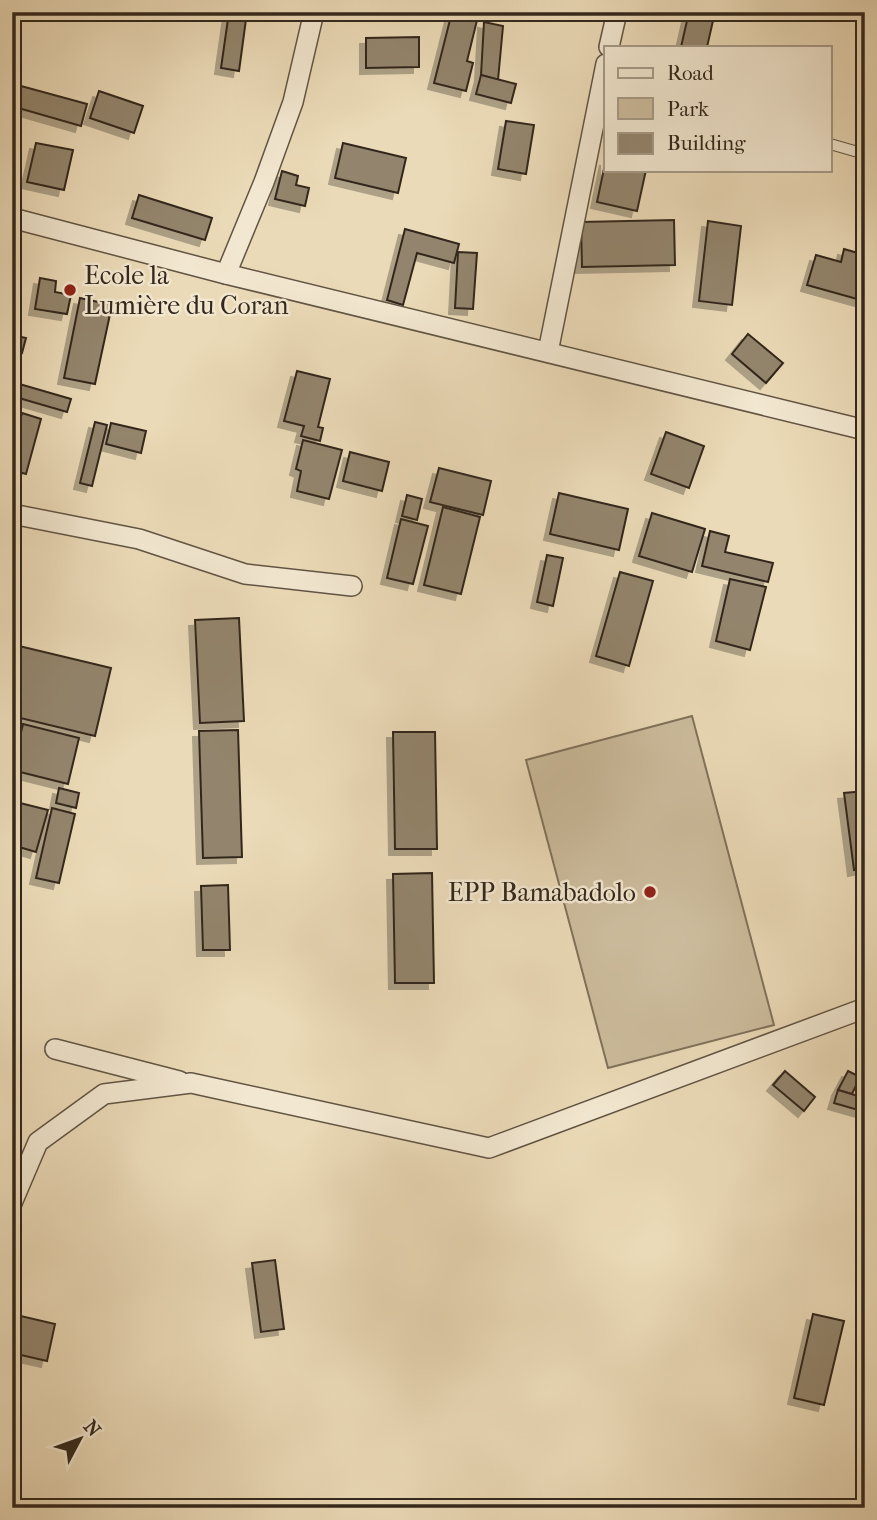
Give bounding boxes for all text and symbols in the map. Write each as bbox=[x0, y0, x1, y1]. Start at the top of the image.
legend bbox=[604, 46, 832, 172]
text: Road bbox=[667, 61, 714, 85]
text: Park bbox=[667, 97, 709, 121]
text: Building bbox=[667, 131, 746, 155]
place label: Ecole la Lumière du Coran bbox=[84, 260, 289, 321]
marker: Ecole la Lumière du Coran bbox=[62, 282, 78, 298]
place label: EPP Bamabadolo bbox=[448, 877, 636, 908]
marker: EPP Bamabadolo bbox=[642, 884, 658, 900]
north arrow bbox=[46, 1404, 116, 1474]
text: N bbox=[79, 1416, 105, 1442]

